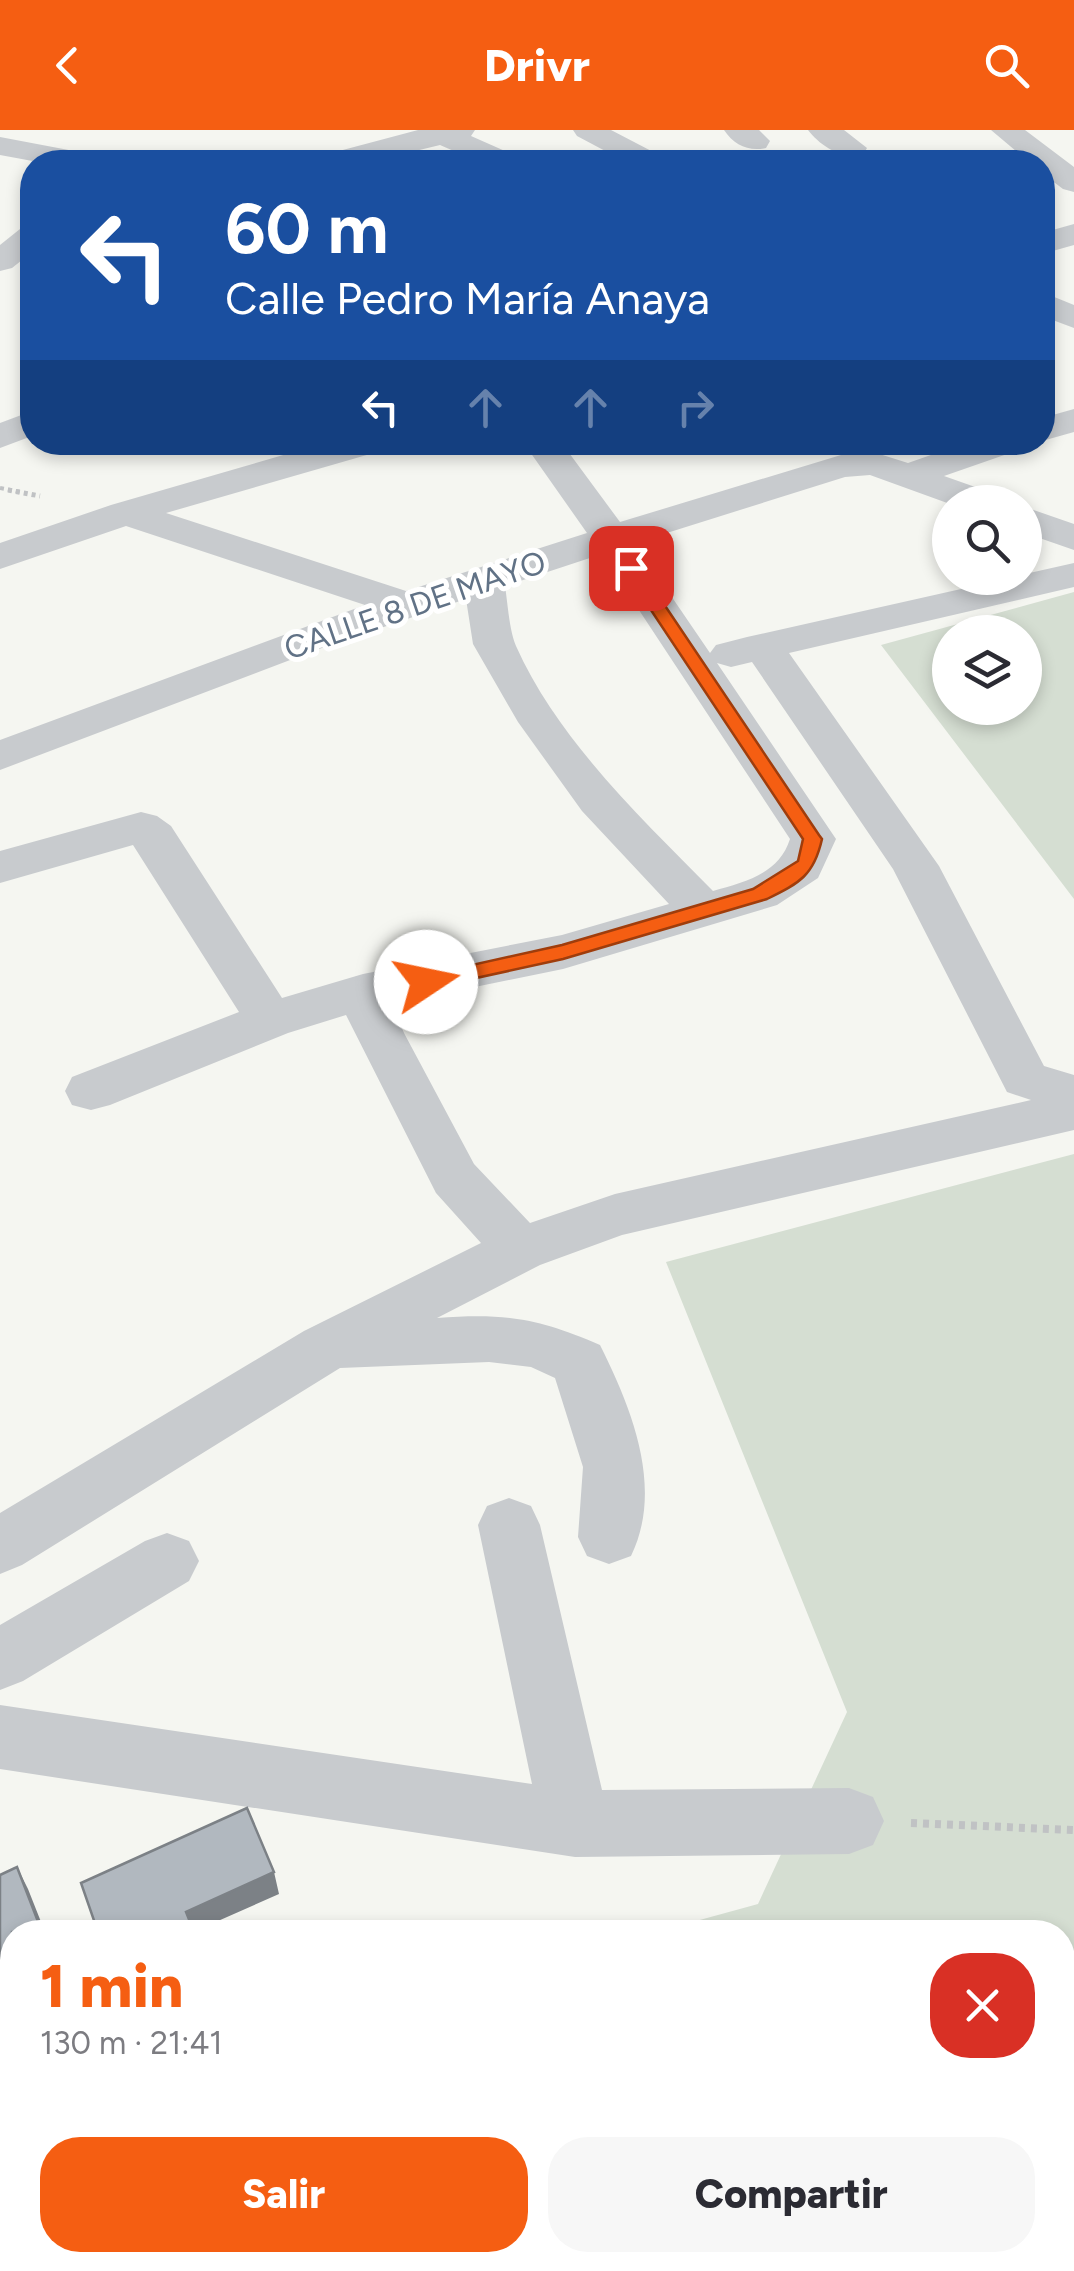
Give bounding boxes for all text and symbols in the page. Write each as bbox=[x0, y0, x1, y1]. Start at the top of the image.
icon: back bbox=[40, 38, 95, 93]
text: Drivr bbox=[484, 38, 590, 92]
icon: search bbox=[979, 38, 1034, 93]
text: 60 m bbox=[225, 186, 389, 271]
icon: left bbox=[60, 190, 190, 320]
text: Calle Pedro María Anaya bbox=[225, 271, 710, 325]
icon: left bbox=[353, 380, 408, 435]
icon: ahead bbox=[458, 380, 513, 435]
icon: ahead bbox=[563, 380, 618, 435]
icon: right bbox=[668, 380, 723, 435]
map controls bbox=[932, 485, 1042, 725]
button: search bbox=[932, 485, 1042, 595]
pin bbox=[589, 526, 674, 611]
icon: arrive bbox=[604, 541, 659, 596]
street label: CALLE 8 DE MAYO bbox=[279, 542, 551, 668]
button: layers bbox=[932, 615, 1042, 725]
position arrow bbox=[374, 930, 478, 1034]
text: 1 min bbox=[40, 1950, 183, 2022]
button: close bbox=[930, 1953, 1035, 2058]
text: 130 m · 21:41 bbox=[40, 2024, 223, 2062]
button: Salir bbox=[40, 2137, 528, 2252]
button: Compartir bbox=[548, 2137, 1035, 2252]

